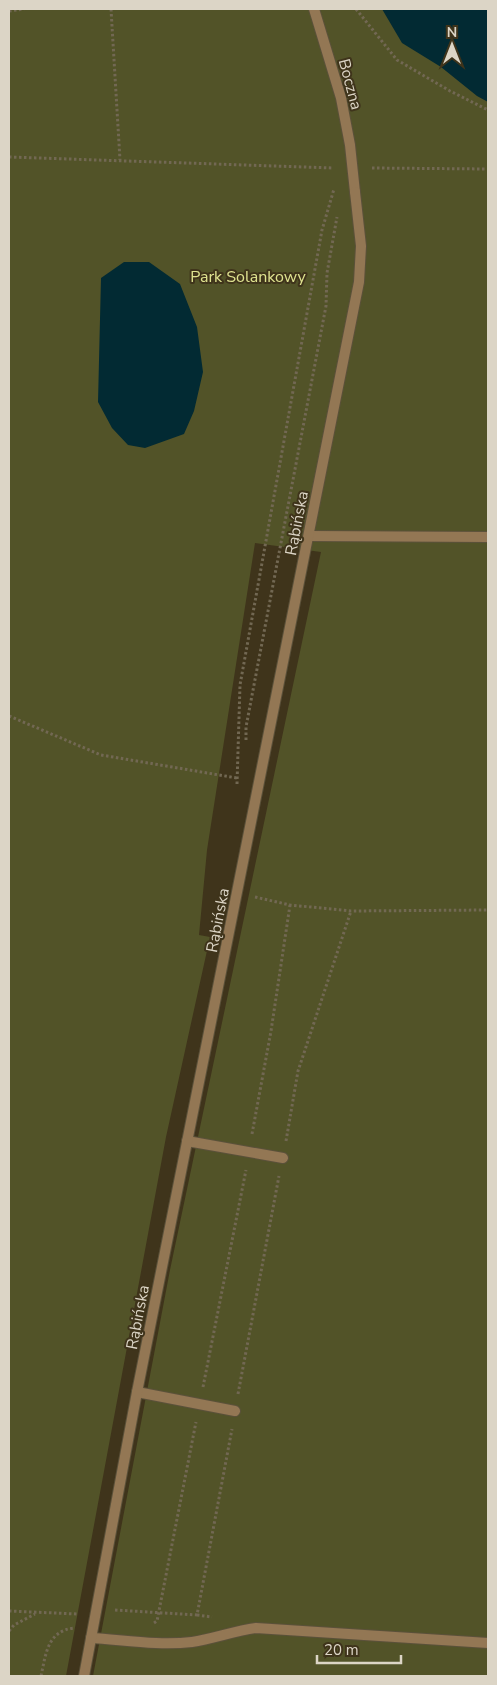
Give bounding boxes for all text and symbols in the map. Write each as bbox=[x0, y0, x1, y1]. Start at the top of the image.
north arrow bbox=[427, 20, 477, 70]
text: N bbox=[447, 23, 457, 42]
street label: Boczna bbox=[333, 56, 367, 112]
park label: Park Solankowy bbox=[190, 266, 307, 288]
street label: Rąbińska bbox=[280, 489, 314, 557]
street label: Rąbińska bbox=[201, 886, 235, 954]
street label: Rąbińska bbox=[121, 1283, 155, 1351]
scale bar bbox=[317, 1632, 401, 1664]
text: 20 m bbox=[324, 1640, 359, 1660]

